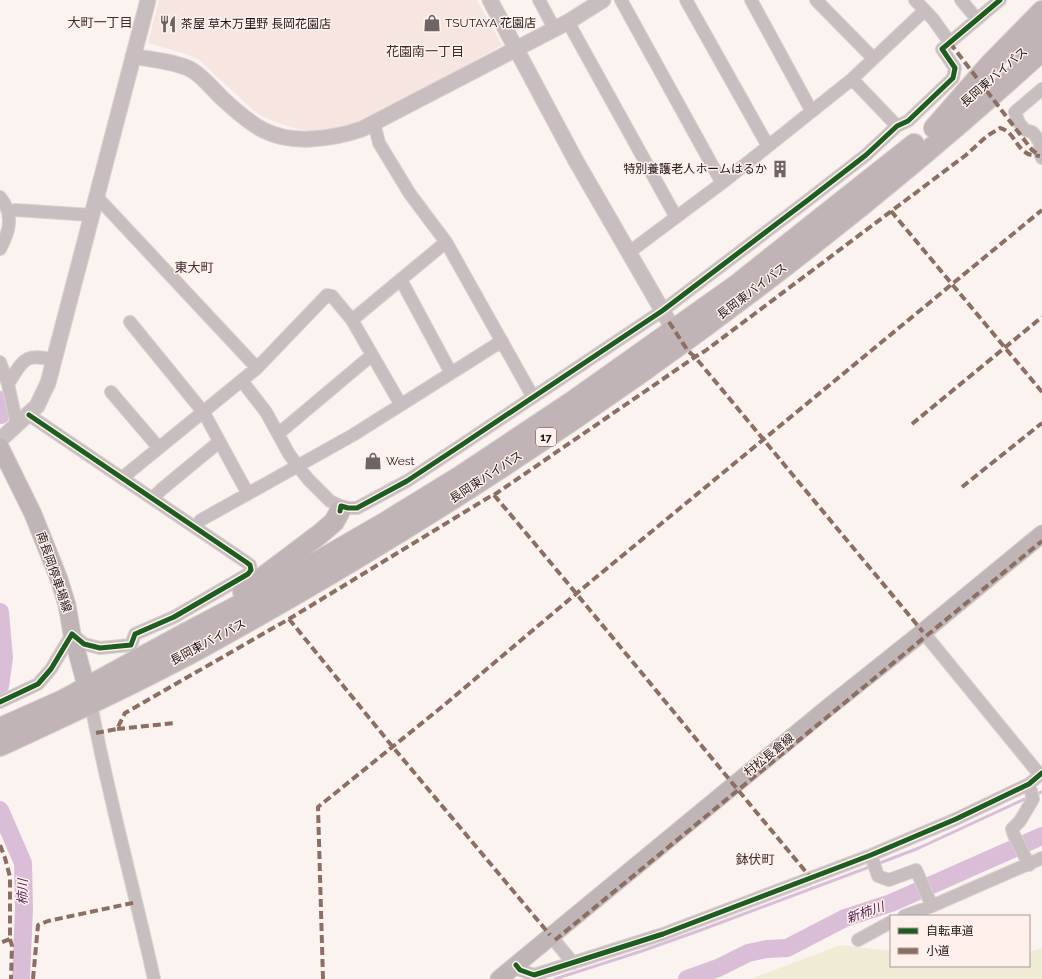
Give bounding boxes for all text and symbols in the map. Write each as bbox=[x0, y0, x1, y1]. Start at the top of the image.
shop icon: TSUTAYA 花園店 bbox=[422, 13, 442, 33]
restaurant icon: 茶屋 草木万里野 長岡花園店 bbox=[158, 14, 178, 34]
district label: 大町一丁目 bbox=[67, 15, 133, 30]
place label: TSUTAYA 花園店 bbox=[445, 16, 536, 30]
place label: 茶屋 草木万里野 長岡花園店 bbox=[181, 17, 331, 31]
district label: 花園南一丁目 bbox=[386, 44, 464, 59]
street label: 長岡東バイパス bbox=[958, 44, 1030, 110]
building icon: 特別養護老人ホームはるか bbox=[770, 159, 790, 179]
place label: 特別養護老人ホームはるか bbox=[623, 162, 767, 176]
district label: 東大町 bbox=[174, 260, 214, 275]
street label: 長岡東バイパス bbox=[714, 260, 790, 322]
road number: 17 bbox=[536, 428, 556, 446]
street label: 長岡東バイパス bbox=[447, 448, 525, 506]
shop icon: West bbox=[363, 451, 383, 471]
place label: West bbox=[386, 454, 415, 468]
street label: 南長岡停車場線 bbox=[34, 530, 74, 614]
street label: 長岡東バイパス bbox=[168, 616, 248, 668]
street label: 村松長倉線 bbox=[741, 731, 797, 779]
district label: 鉢伏町 bbox=[735, 852, 775, 867]
water label: 柿川 bbox=[15, 877, 30, 905]
water label: 新柿川 bbox=[844, 898, 888, 926]
legend bbox=[890, 915, 1030, 967]
text: 自転車道 bbox=[926, 924, 974, 938]
text: 小道 bbox=[926, 944, 950, 958]

